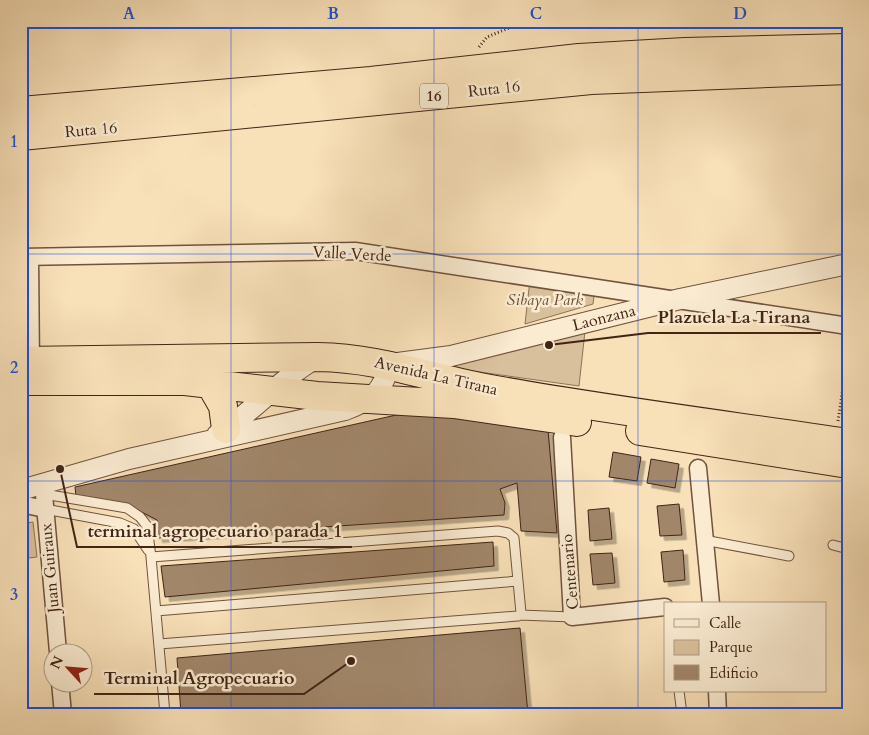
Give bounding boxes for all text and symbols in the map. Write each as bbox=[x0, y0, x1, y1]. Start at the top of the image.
text: A bbox=[123, 3, 135, 25]
text: B bbox=[327, 3, 339, 25]
text: C bbox=[530, 3, 542, 25]
text: D bbox=[733, 3, 747, 25]
street label: Ruta 16 bbox=[467, 75, 521, 103]
road number: 16 bbox=[420, 84, 448, 108]
street label: Ruta 16 bbox=[64, 117, 118, 143]
text: 1 bbox=[10, 131, 18, 153]
street label: Valle Verde bbox=[312, 241, 392, 267]
park label: Sibaya Park bbox=[507, 289, 583, 311]
street label: Laonzana bbox=[570, 300, 638, 336]
callout: Plazuela La Tirana bbox=[648, 300, 821, 333]
text: Plazuela La Tirana bbox=[658, 305, 811, 330]
street label: Avenida La Tirana bbox=[372, 351, 500, 401]
text: 2 bbox=[10, 357, 18, 379]
callout: terminal agropecuario parada 1 bbox=[77, 514, 352, 547]
text: terminal agropecuario parada 1 bbox=[87, 519, 343, 544]
street label: Juan Guiraux bbox=[35, 522, 65, 616]
street label: Centenario bbox=[556, 533, 584, 611]
text: 3 bbox=[10, 584, 18, 606]
legend bbox=[664, 602, 826, 692]
text: Calle bbox=[709, 613, 742, 633]
text: Parque bbox=[709, 637, 753, 657]
north arrow bbox=[42, 642, 92, 692]
text: N bbox=[46, 653, 68, 672]
callout: Terminal Agropecuario bbox=[94, 661, 304, 694]
text: Edificio bbox=[709, 663, 758, 683]
text: Terminal Agropecuario bbox=[104, 666, 294, 691]

